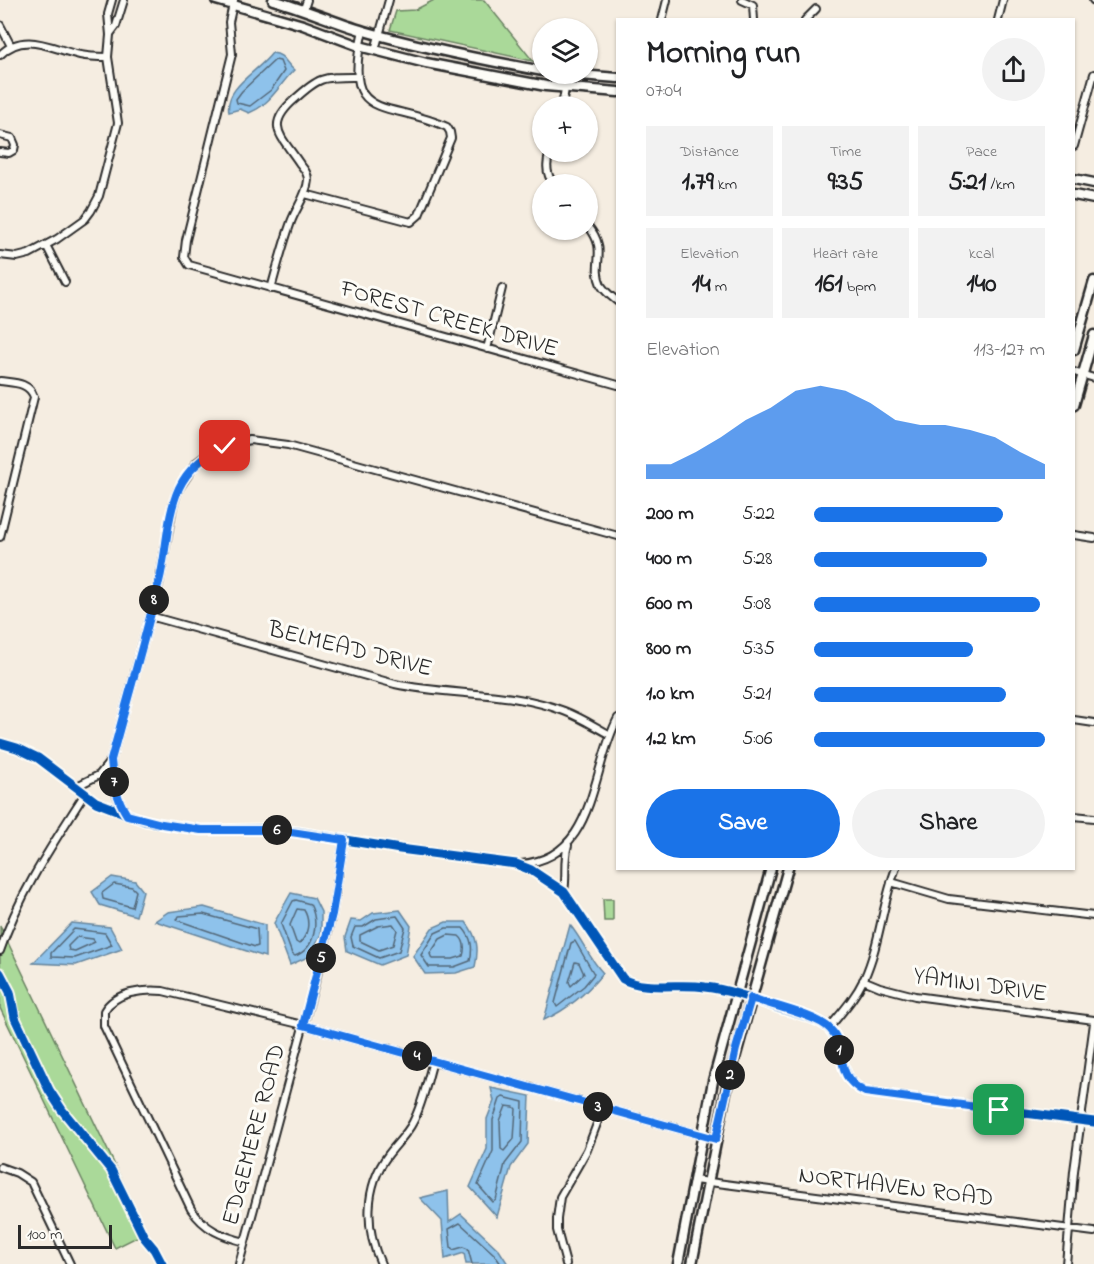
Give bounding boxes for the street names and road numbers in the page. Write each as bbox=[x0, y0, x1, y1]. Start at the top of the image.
street label: FOREST CREEK DRIVE bbox=[335, 272, 562, 368]
street label: BELMEAD DRIVE bbox=[263, 612, 436, 687]
street label: YAMINI DRIVE bbox=[911, 959, 1049, 1013]
street label: EDGEMERE ROAD bbox=[214, 1040, 296, 1230]
street label: NORTHAVEN ROAD bbox=[797, 1159, 995, 1217]

